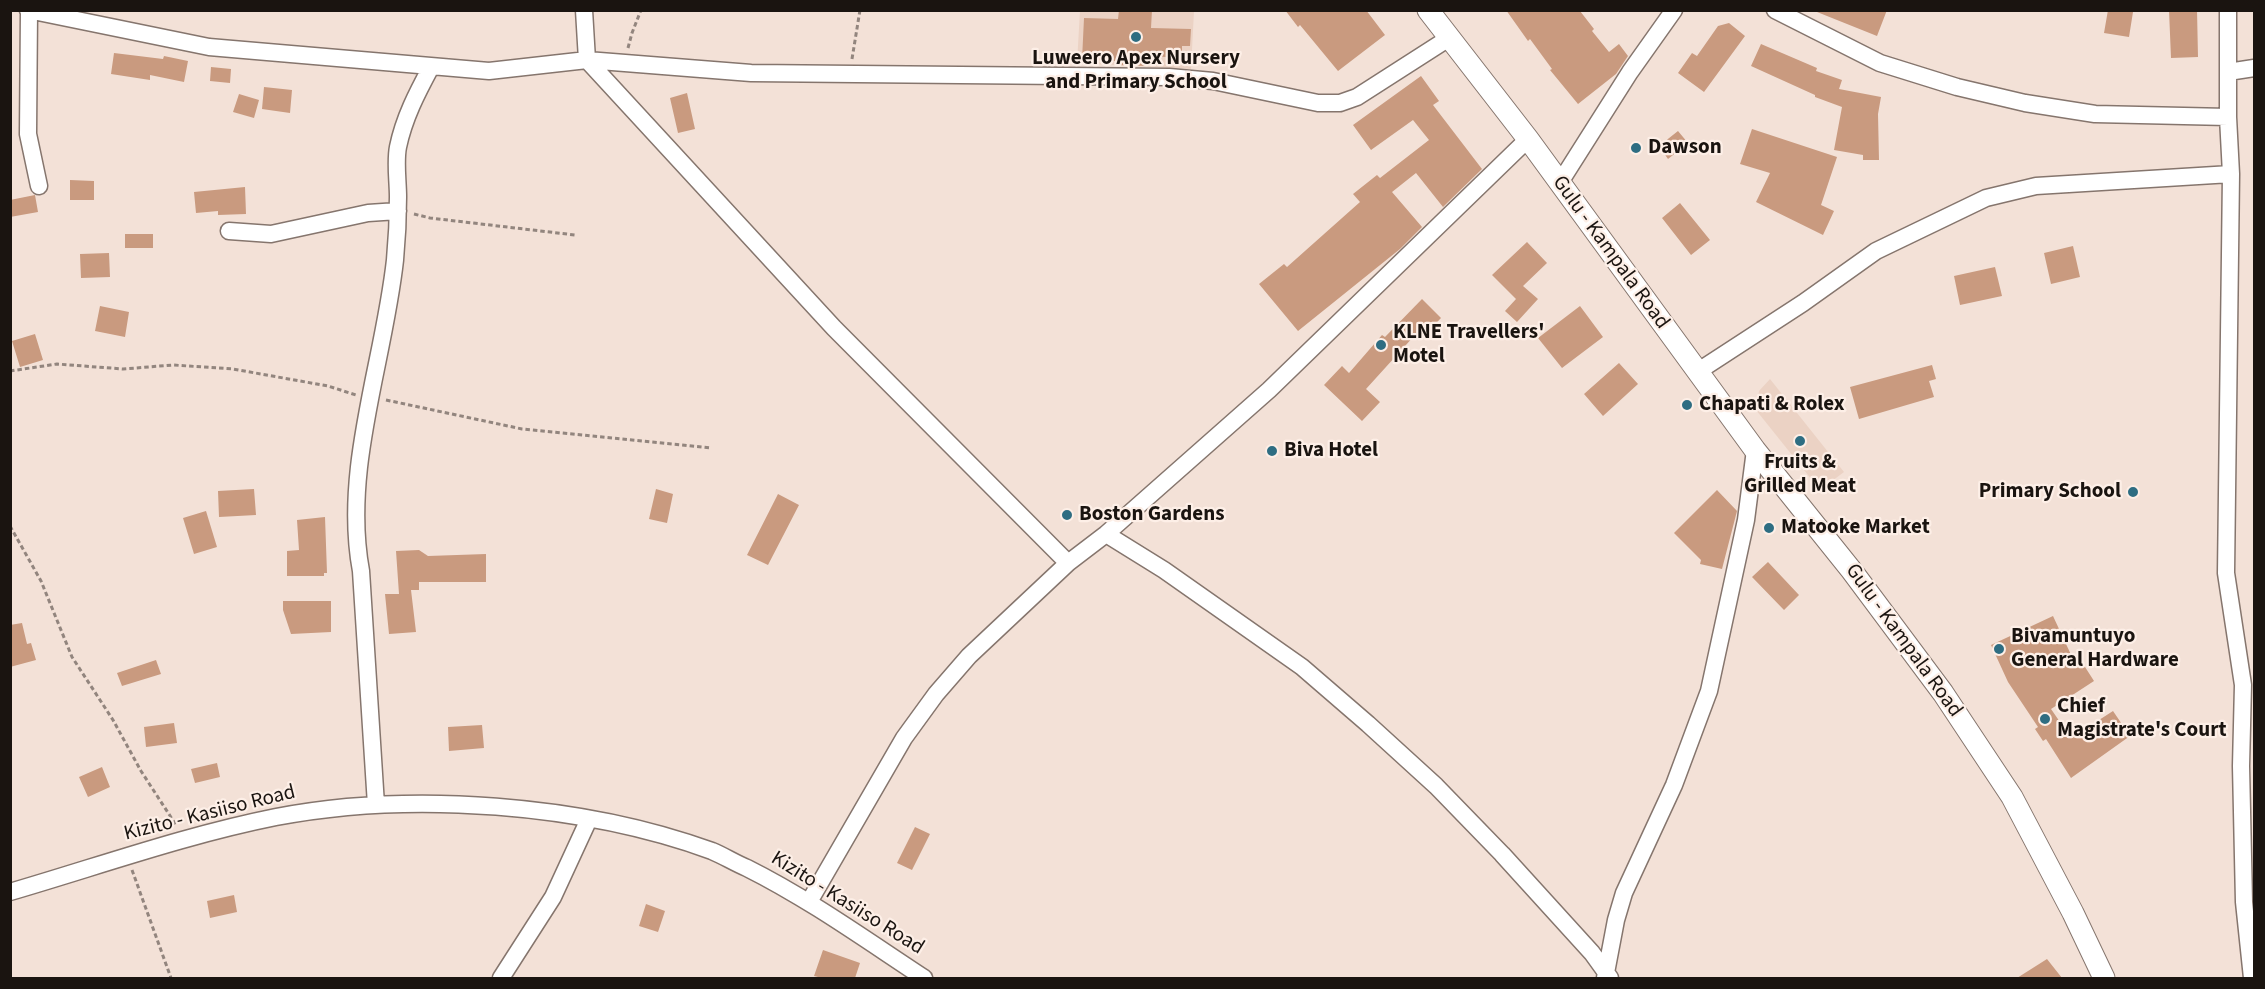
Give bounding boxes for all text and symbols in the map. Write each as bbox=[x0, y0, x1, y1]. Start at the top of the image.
marker: Luweero Apex Nursery and Primary School bbox=[1129, 30, 1143, 44]
place label: Luweero Apex Nursery and Primary School bbox=[1032, 46, 1240, 96]
place label: Dawson bbox=[1648, 135, 1722, 161]
marker: Dawson bbox=[1629, 141, 1643, 155]
street label: Gulu - Kampala Road bbox=[1546, 171, 1674, 335]
place label: KLNE Travellers' Motel bbox=[1393, 320, 1544, 370]
marker: KLNE Travellers' Motel bbox=[1374, 338, 1388, 352]
place label: Chapati & Rolex bbox=[1699, 392, 1845, 418]
marker: Chapati & Rolex bbox=[1680, 398, 1694, 412]
marker: Fruits & Grilled Meat bbox=[1793, 434, 1807, 448]
place label: Biva Hotel bbox=[1284, 438, 1378, 464]
marker: Biva Hotel bbox=[1265, 444, 1279, 458]
place label: Fruits & Grilled Meat bbox=[1744, 450, 1856, 500]
place label: Primary School bbox=[1979, 479, 2121, 505]
marker: Primary School bbox=[2126, 485, 2140, 499]
place label: Boston Gardens bbox=[1079, 502, 1225, 528]
marker: Boston Gardens bbox=[1060, 508, 1074, 522]
place label: Matooke Market bbox=[1781, 515, 1930, 541]
marker: Matooke Market bbox=[1762, 521, 1776, 535]
street label: Gulu - Kampala Road bbox=[1839, 559, 1967, 723]
place label: Bivamuntuyo General Hardware bbox=[2011, 624, 2179, 674]
marker: Bivamuntuyo General Hardware bbox=[1992, 642, 2006, 656]
place label: Chief Magistrate's Court bbox=[2057, 694, 2227, 744]
marker: Chief Magistrate's Court bbox=[2038, 712, 2052, 726]
street label: Kizito - Kasiiso Road bbox=[122, 781, 298, 847]
street label: Kizito - Kasiiso Road bbox=[766, 847, 928, 961]

